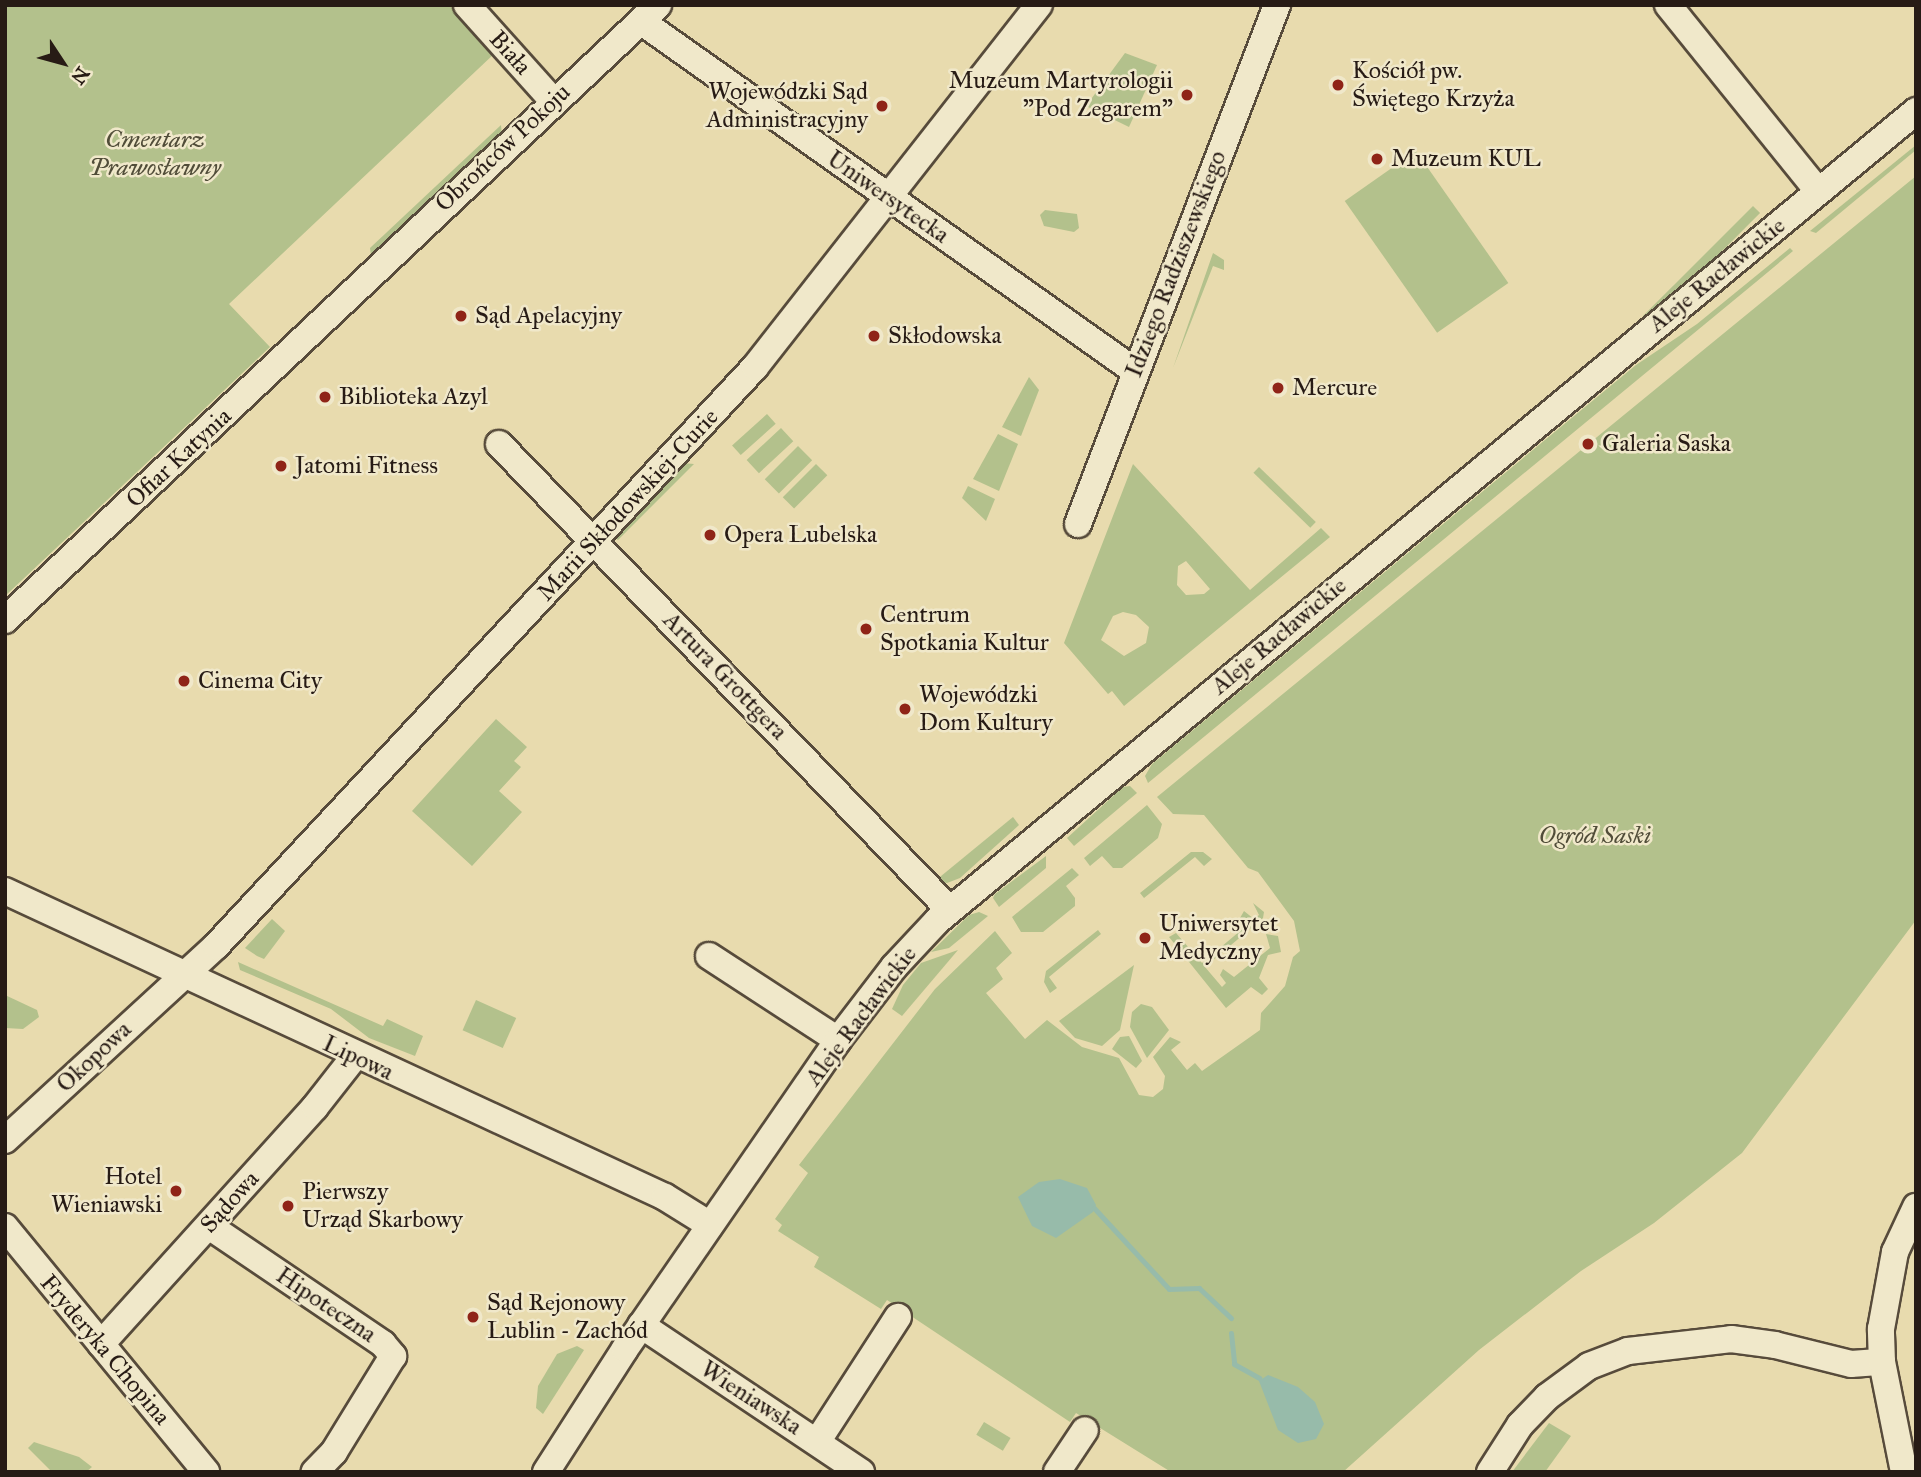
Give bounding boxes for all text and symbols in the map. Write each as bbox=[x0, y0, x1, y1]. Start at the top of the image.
street label: Biała bbox=[483, 25, 537, 81]
north arrow bbox=[28, 28, 98, 98]
place label: Kościół pw. Świętego Krzyża bbox=[1352, 57, 1515, 113]
text: N bbox=[66, 62, 94, 89]
place label: Muzeum Martyrologii "Pod Zegarem" bbox=[949, 67, 1173, 123]
marker: Kościół pw. Świętego Krzyża bbox=[1330, 77, 1346, 93]
street label: Obrońców Pokoju bbox=[429, 78, 577, 218]
place label: Wojewódzki Sąd Administracyjny bbox=[706, 78, 868, 134]
marker: Muzeum Martyrologii "Pod Zegarem" bbox=[1179, 87, 1195, 103]
marker: Wojewódzki Sąd Administracyjny bbox=[874, 98, 890, 114]
park label: Cmentarz Prawosławny bbox=[89, 126, 221, 182]
street label: Uniwersytecka bbox=[822, 144, 954, 250]
place label: Muzeum KUL bbox=[1391, 145, 1541, 173]
street label: Idziego Radziszewskiego bbox=[1120, 147, 1232, 381]
marker: Muzeum KUL bbox=[1369, 151, 1385, 167]
street label: Aleje Racławickie bbox=[1643, 211, 1791, 339]
place label: Sąd Apelacyjny bbox=[475, 302, 622, 330]
marker: Sąd Apelacyjny bbox=[453, 308, 469, 324]
place label: Skłodowska bbox=[888, 322, 1002, 350]
marker: Skłodowska bbox=[866, 328, 882, 344]
place label: Mercure bbox=[1292, 374, 1377, 402]
marker: Mercure bbox=[1270, 380, 1286, 396]
place label: Biblioteka Azyl bbox=[339, 383, 488, 411]
marker: Biblioteka Azyl bbox=[317, 389, 333, 405]
street label: Ofiar Katynia bbox=[120, 402, 238, 514]
street label: Marii Skłodowskiej-Curie bbox=[531, 403, 725, 607]
place label: Galeria Saska bbox=[1602, 430, 1731, 458]
marker: Galeria Saska bbox=[1580, 436, 1596, 452]
place label: Jatomi Fitness bbox=[295, 452, 438, 480]
marker: Jatomi Fitness bbox=[273, 458, 289, 474]
place label: Opera Lubelska bbox=[724, 521, 877, 549]
marker: Opera Lubelska bbox=[702, 527, 718, 543]
street label: Aleje Racławickie bbox=[1206, 571, 1352, 701]
place label: Centrum Spotkania Kultur bbox=[880, 601, 1049, 657]
street label: Artura Grottgera bbox=[657, 606, 793, 746]
marker: Centrum Spotkania Kultur bbox=[858, 621, 874, 637]
place label: Cinema City bbox=[198, 667, 322, 695]
marker: Cinema City bbox=[176, 673, 192, 689]
place label: Wojewódzki Dom Kultury bbox=[919, 681, 1053, 737]
marker: Wojewódzki Dom Kultury bbox=[897, 701, 913, 717]
park label: Ogród Saski bbox=[1539, 822, 1651, 850]
place label: Uniwersytet Medyczny bbox=[1159, 910, 1278, 966]
marker: Uniwersytet Medyczny bbox=[1137, 930, 1153, 946]
street label: Aleje Racławickie bbox=[799, 941, 923, 1091]
street label: Okopowa bbox=[51, 1015, 137, 1099]
street label: Lipowa bbox=[318, 1029, 398, 1087]
place label: Hotel Wieniawski bbox=[51, 1163, 162, 1219]
street label: Sądowa bbox=[195, 1165, 265, 1239]
place label: Pierwszy Urząd Skarbowy bbox=[302, 1178, 463, 1234]
marker: Hotel Wieniawski bbox=[168, 1183, 184, 1199]
marker: Pierwszy Urząd Skarbowy bbox=[280, 1198, 296, 1214]
street label: Hipoteczna bbox=[270, 1261, 382, 1349]
street label: Fryderyka Chopina bbox=[34, 1269, 176, 1431]
place label: Sąd Rejonowy Lublin - Zachód bbox=[487, 1289, 648, 1345]
marker: Sąd Rejonowy Lublin - Zachód bbox=[465, 1309, 481, 1325]
street label: Wieniawska bbox=[695, 1355, 807, 1441]

